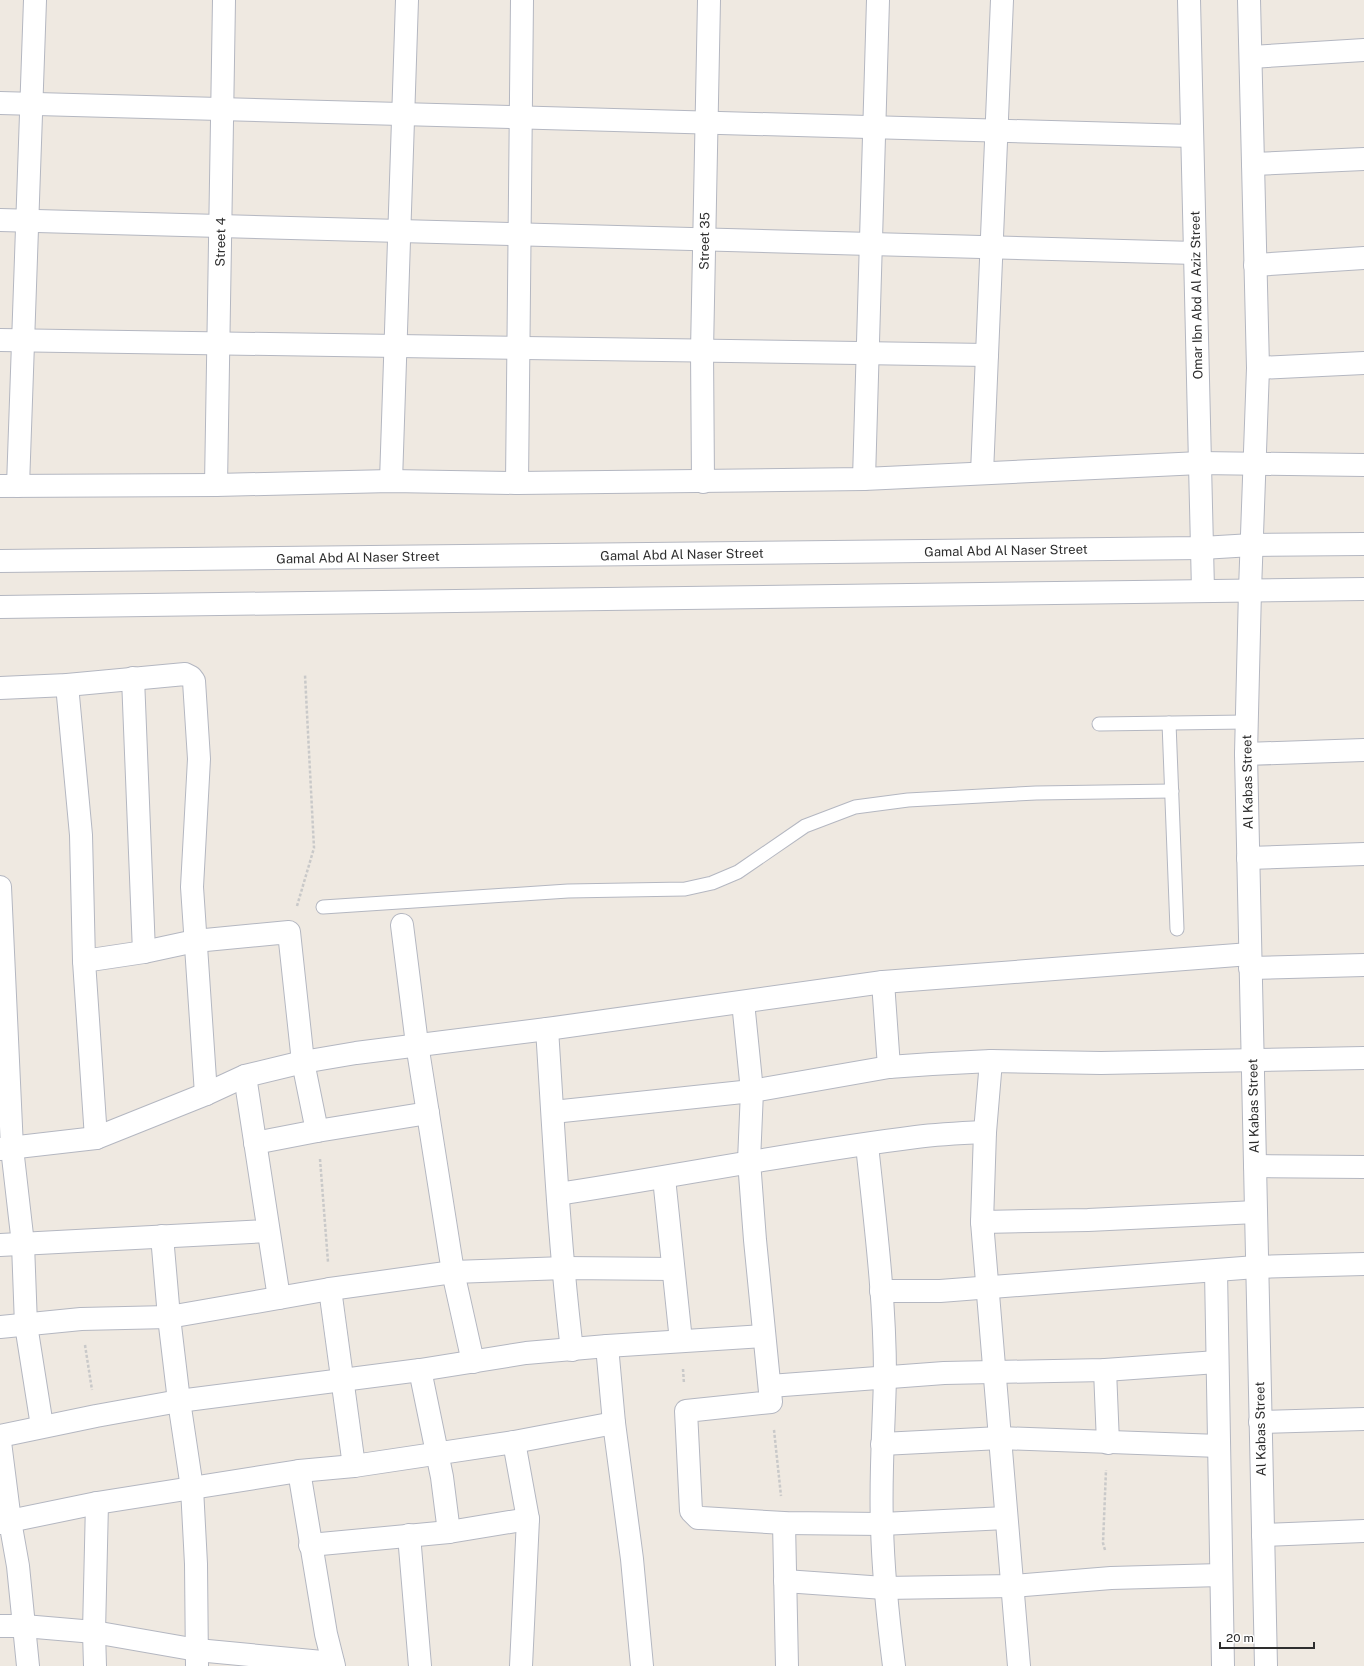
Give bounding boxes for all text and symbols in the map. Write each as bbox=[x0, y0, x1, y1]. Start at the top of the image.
street label: Omar Ibn Abd Al Aziz Street bbox=[1188, 211, 1205, 379]
street label: Street 35 bbox=[696, 212, 713, 270]
street label: Street 4 bbox=[213, 217, 228, 267]
street label: Gamal Abd Al Naser Street bbox=[924, 542, 1088, 559]
street label: Gamal Abd Al Naser Street bbox=[600, 546, 764, 563]
street label: Gamal Abd Al Naser Street bbox=[276, 549, 440, 566]
street label: Al Kabas Street bbox=[1239, 735, 1256, 829]
street label: Al Kabas Street bbox=[1245, 1059, 1262, 1153]
street label: Al Kabas Street bbox=[1252, 1382, 1269, 1476]
scale bar bbox=[1220, 1624, 1314, 1650]
text: 20 m bbox=[1226, 1631, 1254, 1645]

